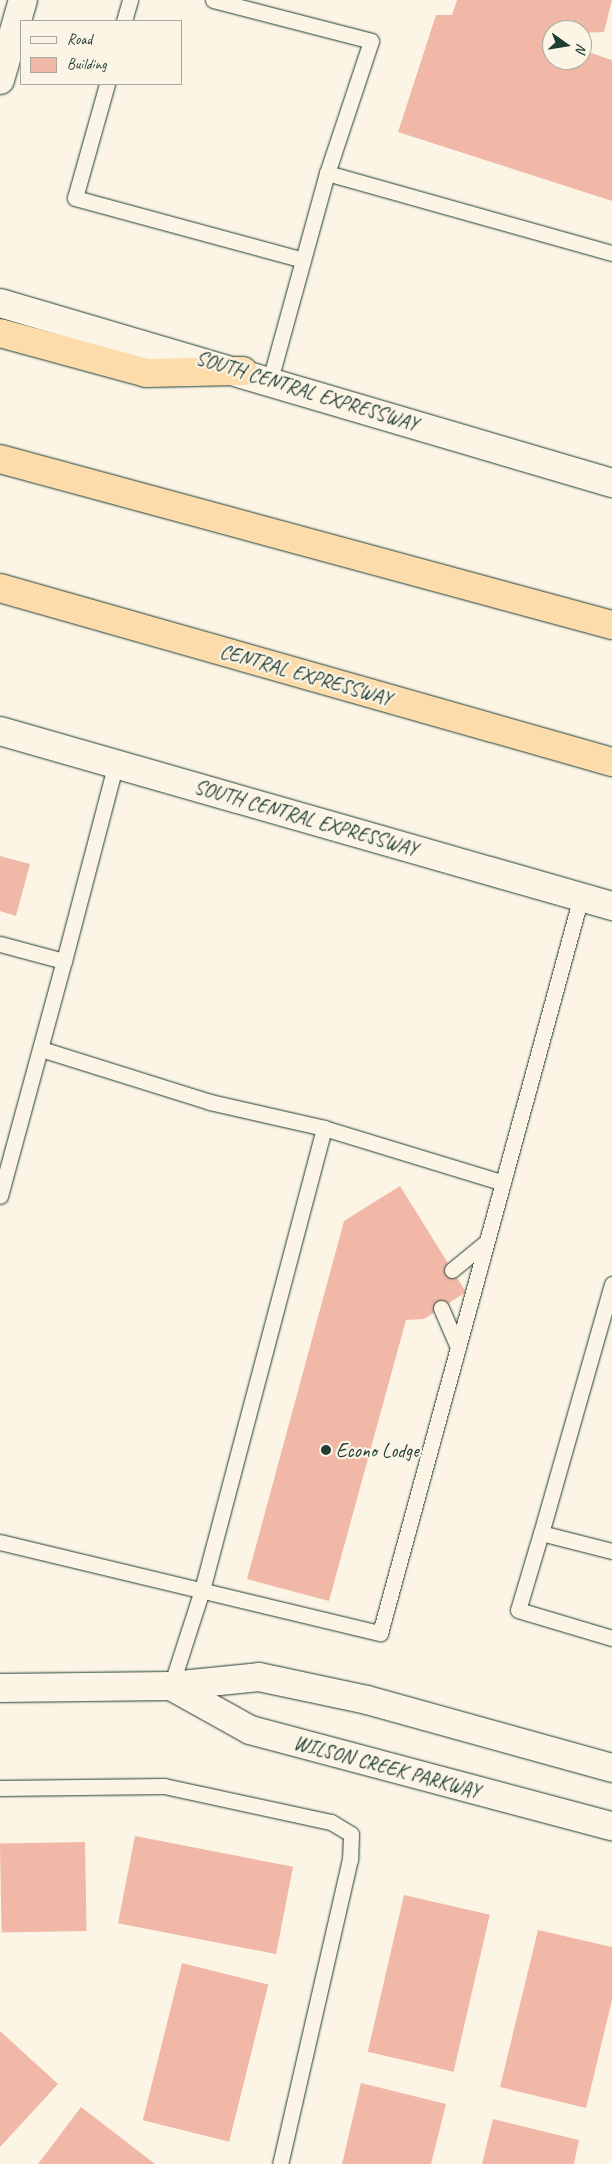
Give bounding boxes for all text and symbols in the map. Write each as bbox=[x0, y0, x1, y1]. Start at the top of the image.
legend bbox=[20, 20, 182, 85]
north arrow bbox=[542, 20, 592, 70]
text: Road bbox=[67, 30, 92, 49]
text: N bbox=[572, 42, 590, 54]
text: Building bbox=[67, 55, 106, 74]
street label: SOUTH CENTRAL EXPRESSWAY bbox=[194, 346, 420, 436]
street label: CENTRAL EXPRESSWAY bbox=[219, 640, 393, 710]
street label: SOUTH CENTRAL EXPRESSWAY bbox=[193, 775, 419, 861]
place label: Econo Lodge bbox=[336, 1438, 419, 1462]
marker: Econo Lodge bbox=[320, 1444, 332, 1456]
street label: WILSON CREEK PARKWAY bbox=[291, 1730, 483, 1804]

